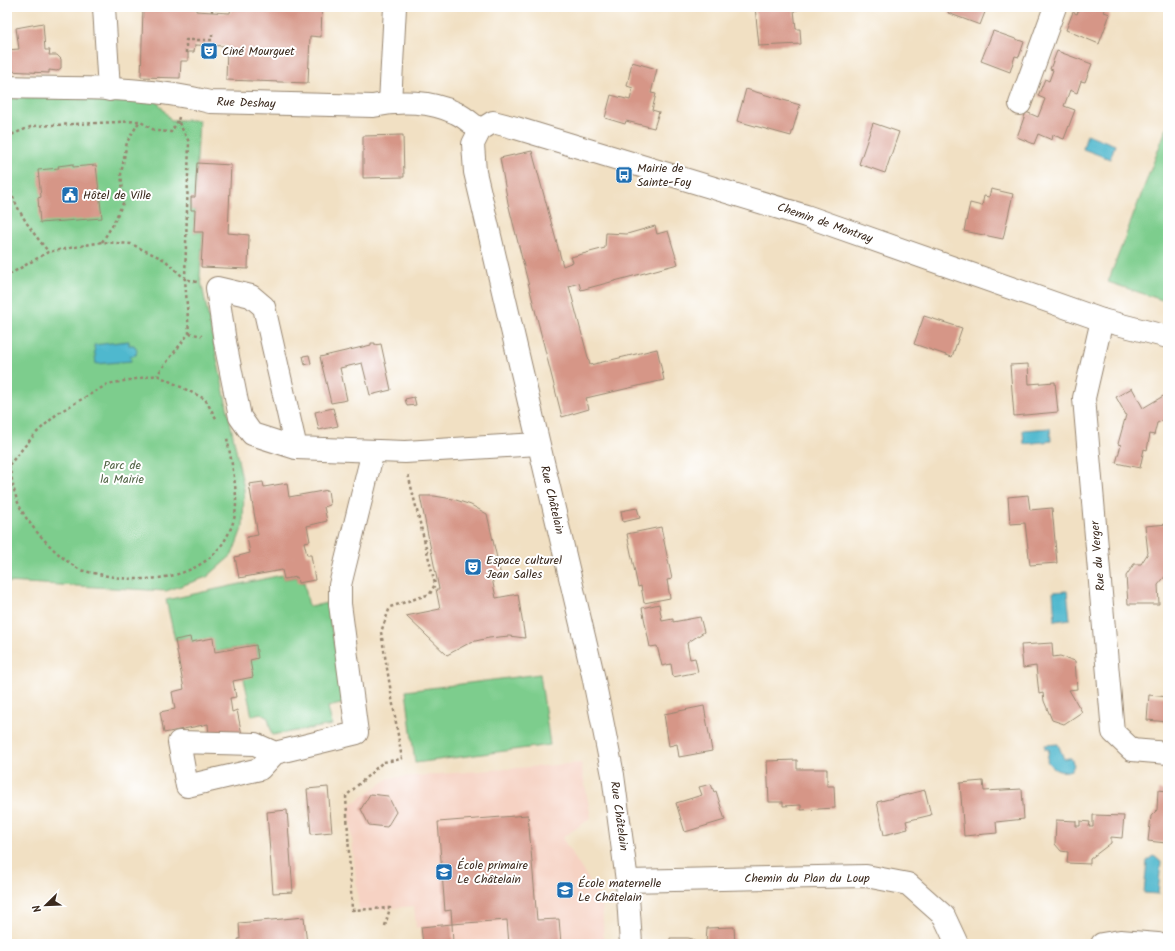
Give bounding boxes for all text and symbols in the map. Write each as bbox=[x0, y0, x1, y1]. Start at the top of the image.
theatre icon: Ciné Mourguet bbox=[199, 41, 219, 61]
place label: Ciné Mourguet bbox=[222, 42, 295, 61]
street label: Rue Deshay bbox=[216, 92, 276, 114]
place label: Mairie de Sainte-Foy bbox=[637, 159, 692, 192]
bus stop icon: Mairie de Sainte-Foy bbox=[614, 165, 634, 185]
public building icon: Hôtel de Ville bbox=[60, 185, 80, 205]
place label: Hôtel de Ville bbox=[83, 186, 152, 205]
street label: Chemin de Montray bbox=[775, 198, 876, 248]
park label: Parc de la Mairie bbox=[100, 456, 144, 489]
street label: Rue Châtelain bbox=[535, 464, 569, 536]
street label: Rue du Verger bbox=[1085, 519, 1111, 592]
place label: Espace culturel Jean Salles bbox=[486, 551, 562, 584]
theatre icon: Espace culturel Jean Salles bbox=[463, 557, 483, 577]
street label: Rue Châtelain bbox=[605, 780, 633, 852]
place label: École primaire Le Châtelain bbox=[457, 856, 529, 889]
school or university icon: École primaire Le Châtelain bbox=[434, 862, 454, 882]
street label: Chemin du Plan du Loup bbox=[744, 869, 870, 888]
place label: École maternelle Le Châtelain bbox=[578, 874, 662, 907]
school or university icon: École maternelle Le Châtelain bbox=[555, 880, 575, 900]
north arrow bbox=[26, 885, 66, 925]
text: N bbox=[28, 902, 47, 915]

